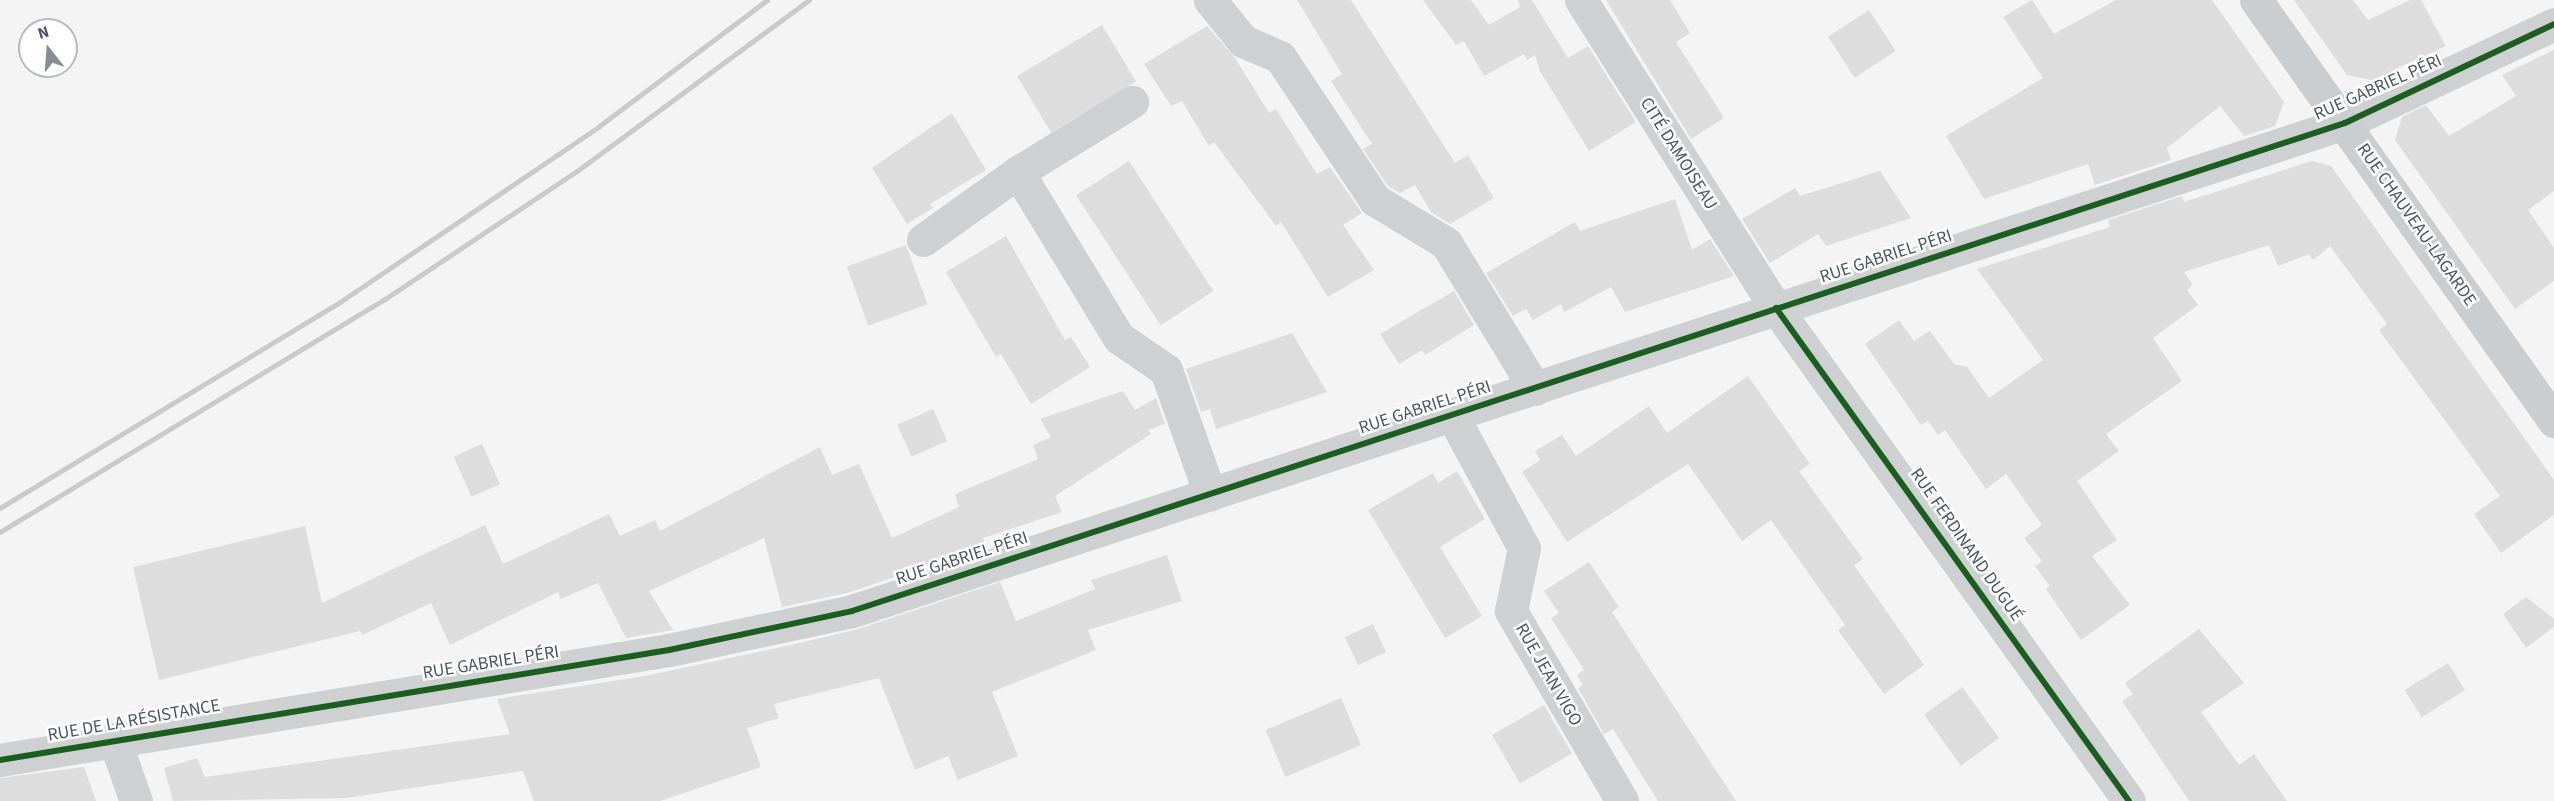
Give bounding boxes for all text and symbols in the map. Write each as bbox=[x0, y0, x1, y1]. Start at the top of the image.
north arrow bbox=[18, 18, 78, 78]
text: N bbox=[35, 21, 52, 45]
street label: RUE GABRIEL PÉRI bbox=[2311, 50, 2445, 126]
street label: CITÉ DAMOISEAU bbox=[1635, 94, 1721, 214]
street label: RUE CHAUVEAU-LAGARDE bbox=[2352, 140, 2480, 310]
street label: RUE GABRIEL PÉRI bbox=[1817, 225, 1955, 289]
street label: RUE GABRIEL PÉRI bbox=[1356, 376, 1494, 440]
street label: RUE FERDINAND DUGUÉ bbox=[1905, 464, 2027, 626]
street label: RUE GABRIEL PÉRI bbox=[893, 527, 1031, 591]
street label: RUE JEAN VIGO bbox=[1510, 620, 1586, 730]
street label: RUE GABRIEL PÉRI bbox=[421, 642, 561, 684]
street label: RUE DE LA RÉSISTANCE bbox=[46, 695, 222, 747]

